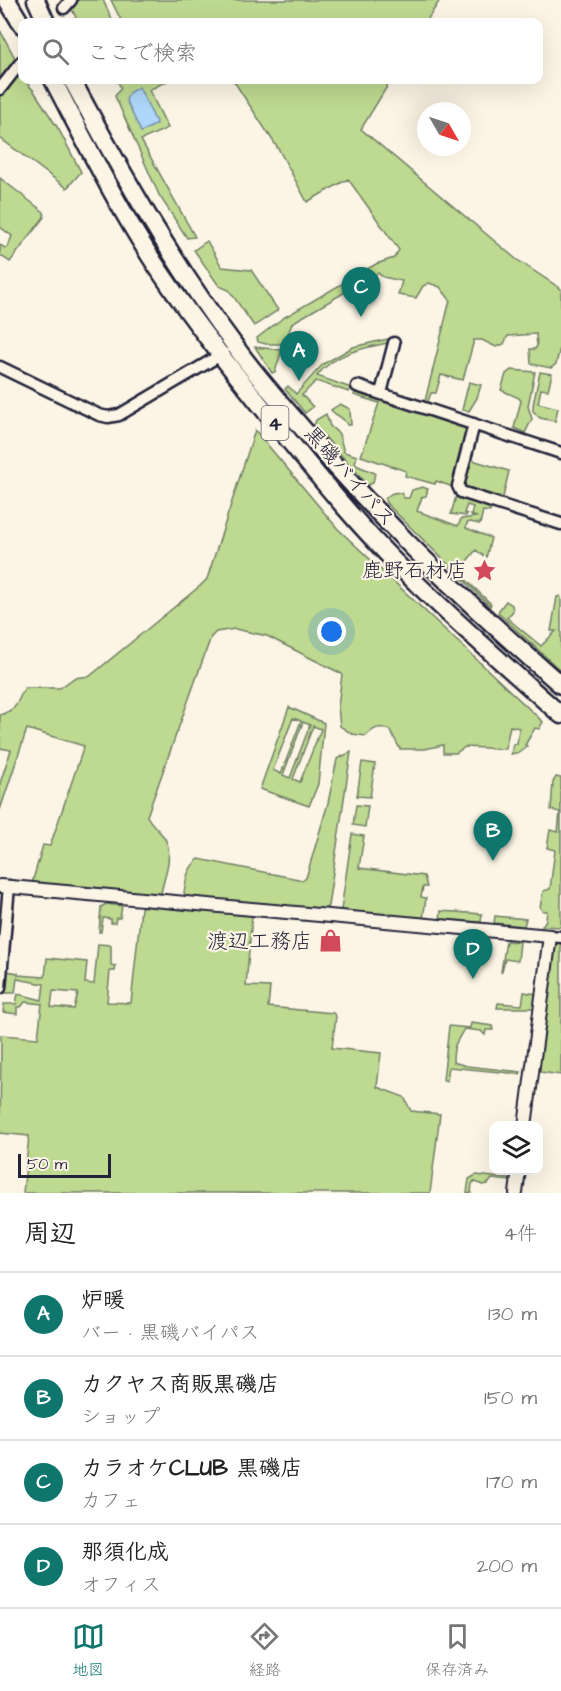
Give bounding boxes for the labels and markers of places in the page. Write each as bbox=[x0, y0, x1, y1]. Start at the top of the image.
pin: C bbox=[342, 268, 380, 317]
pin: A bbox=[280, 332, 318, 381]
place label: 鹿野石材店 bbox=[362, 556, 467, 585]
place icon: 鹿野石材店 bbox=[472, 557, 498, 583]
pin: B bbox=[474, 812, 512, 861]
place label: 渡辺工務店 bbox=[207, 927, 312, 956]
shop icon: 渡辺工務店 bbox=[317, 928, 343, 954]
pin: D bbox=[454, 930, 492, 979]

